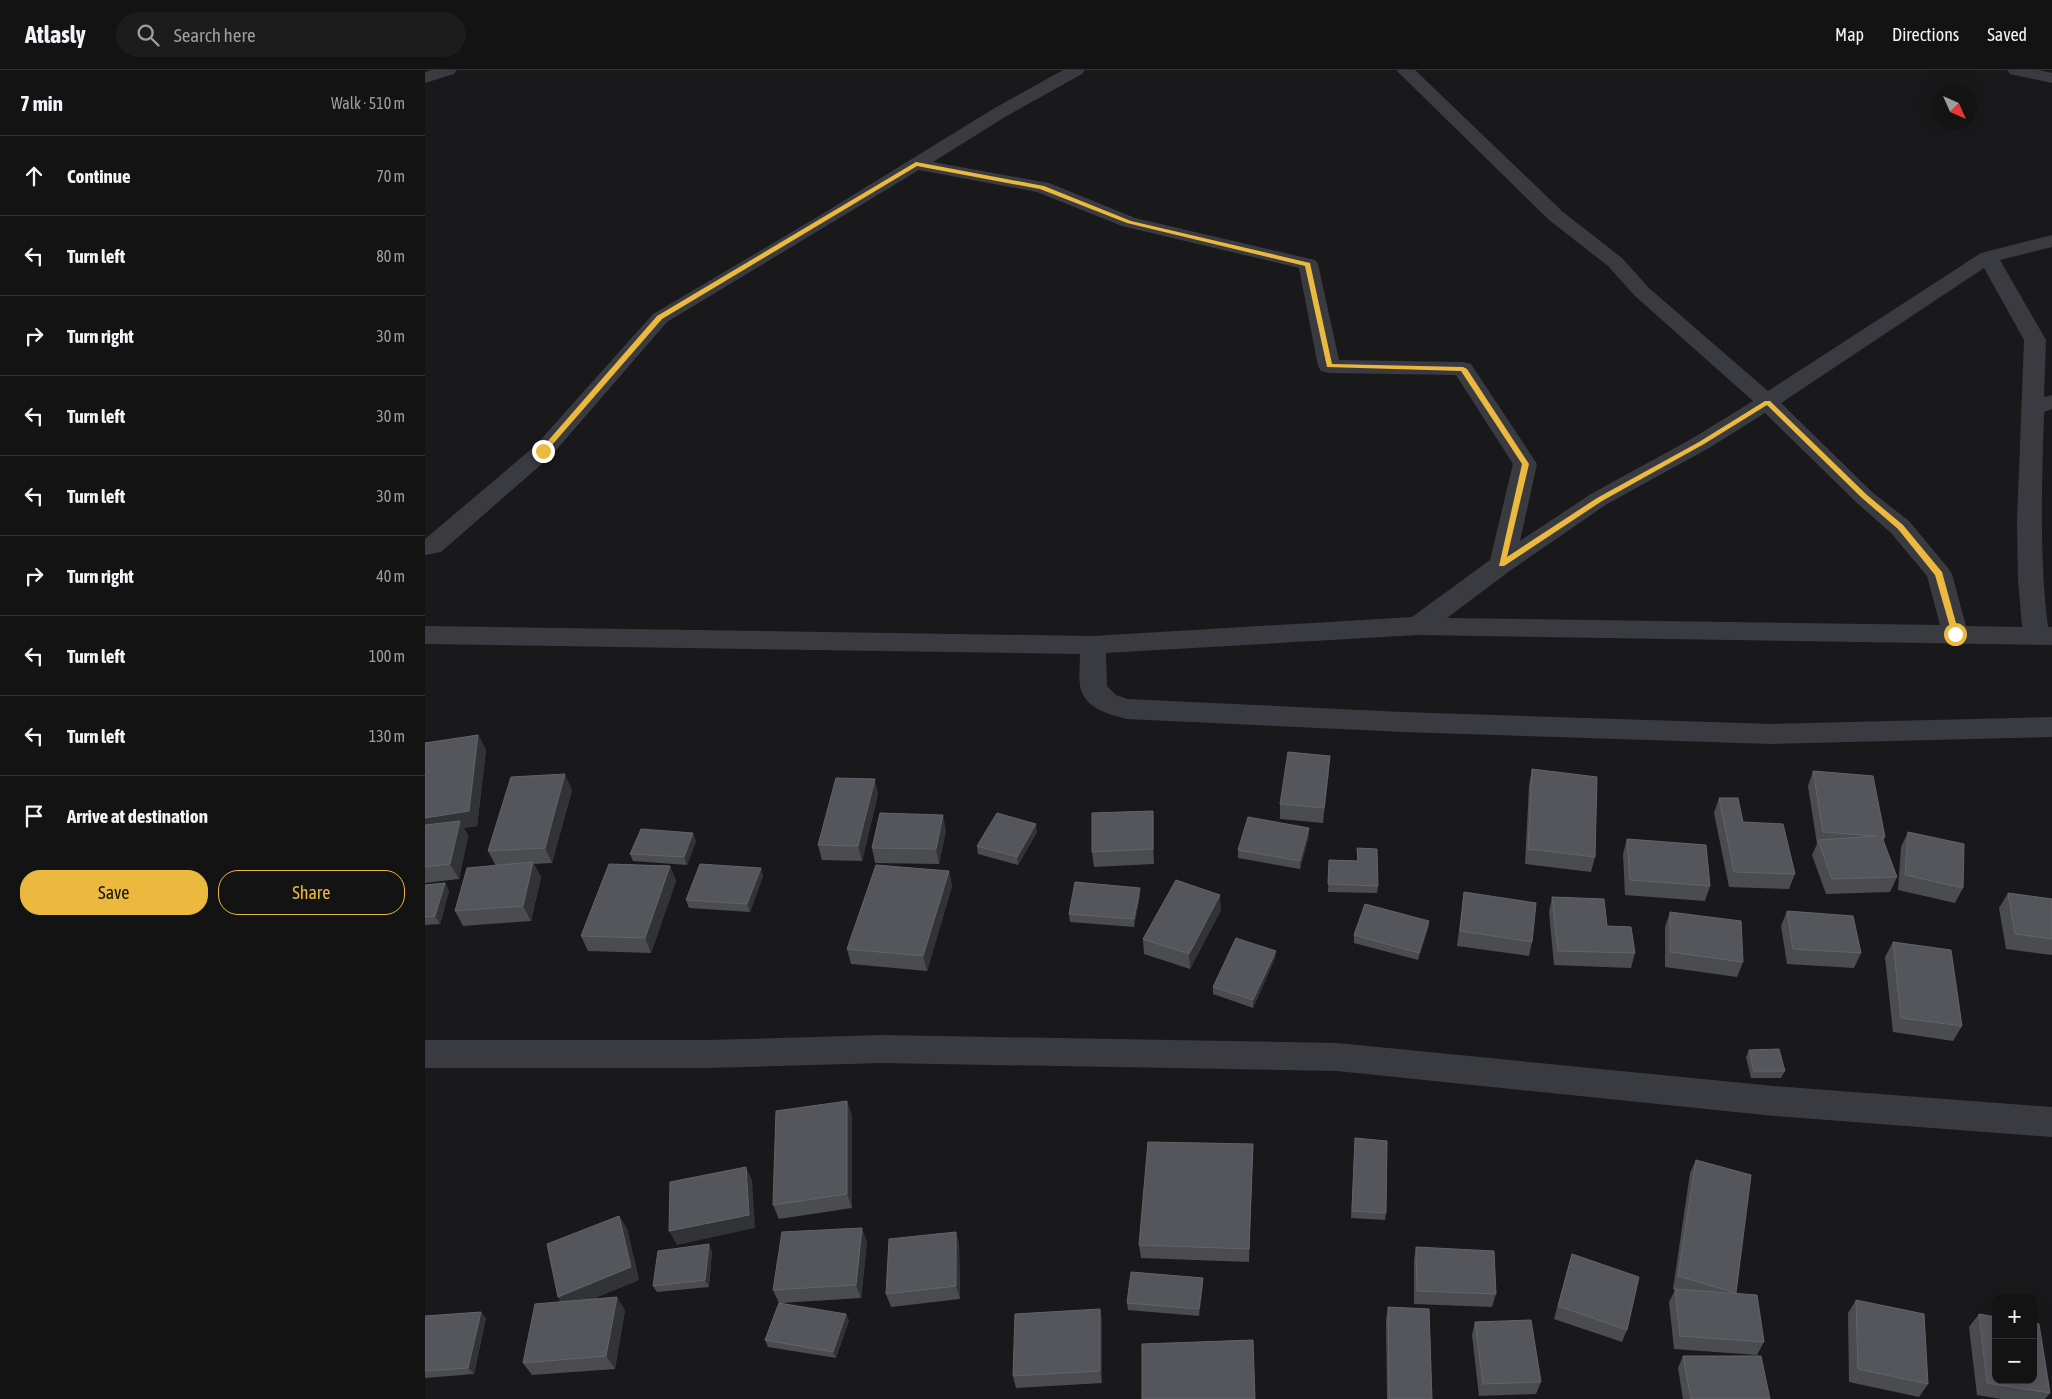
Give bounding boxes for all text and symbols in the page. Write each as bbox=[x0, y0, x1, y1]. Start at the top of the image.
search box bbox=[116, 12, 466, 57]
text: Atlasly bbox=[25, 21, 86, 48]
icon: search bbox=[134, 21, 162, 49]
text: Search here bbox=[174, 24, 256, 46]
text: Map bbox=[1835, 24, 1864, 45]
text: Directions bbox=[1892, 24, 1959, 45]
text: Saved bbox=[1987, 24, 2027, 45]
north arrow bbox=[1932, 85, 1977, 130]
text: 7 min bbox=[20, 91, 63, 115]
text: Walk · 510 m bbox=[331, 94, 405, 112]
icon: ahead bbox=[20, 162, 48, 190]
text: Continue bbox=[67, 165, 131, 187]
text: 70 m bbox=[376, 167, 405, 185]
icon: left bbox=[20, 242, 48, 270]
text: Turn left bbox=[67, 245, 125, 267]
text: 80 m bbox=[376, 247, 405, 265]
icon: right bbox=[20, 322, 48, 350]
text: Turn right bbox=[67, 325, 134, 347]
text: 30 m bbox=[376, 327, 405, 345]
icon: left bbox=[20, 402, 48, 430]
text: Turn left bbox=[67, 405, 125, 427]
text: 30 m bbox=[376, 407, 405, 425]
route end bbox=[532, 440, 555, 463]
icon: left bbox=[20, 482, 48, 510]
text: Turn left bbox=[67, 485, 125, 507]
text: 30 m bbox=[376, 487, 405, 505]
icon: right bbox=[20, 562, 48, 590]
text: Turn right bbox=[67, 565, 134, 587]
text: 40 m bbox=[376, 567, 405, 585]
route start bbox=[1944, 623, 1967, 646]
icon: left bbox=[20, 642, 48, 670]
text: Turn left bbox=[67, 645, 125, 667]
text: 100 m bbox=[369, 647, 405, 665]
icon: left bbox=[20, 722, 48, 750]
text: Turn left bbox=[67, 725, 125, 747]
text: 130 m bbox=[369, 727, 405, 745]
icon: arrive bbox=[20, 802, 48, 830]
text: Arrive at destination bbox=[67, 805, 208, 827]
button: Save bbox=[20, 870, 208, 915]
button: Share bbox=[218, 870, 405, 915]
map controls bbox=[1992, 1294, 2037, 1384]
button: + bbox=[1992, 1294, 2037, 1339]
button: − bbox=[1992, 1339, 2037, 1384]

